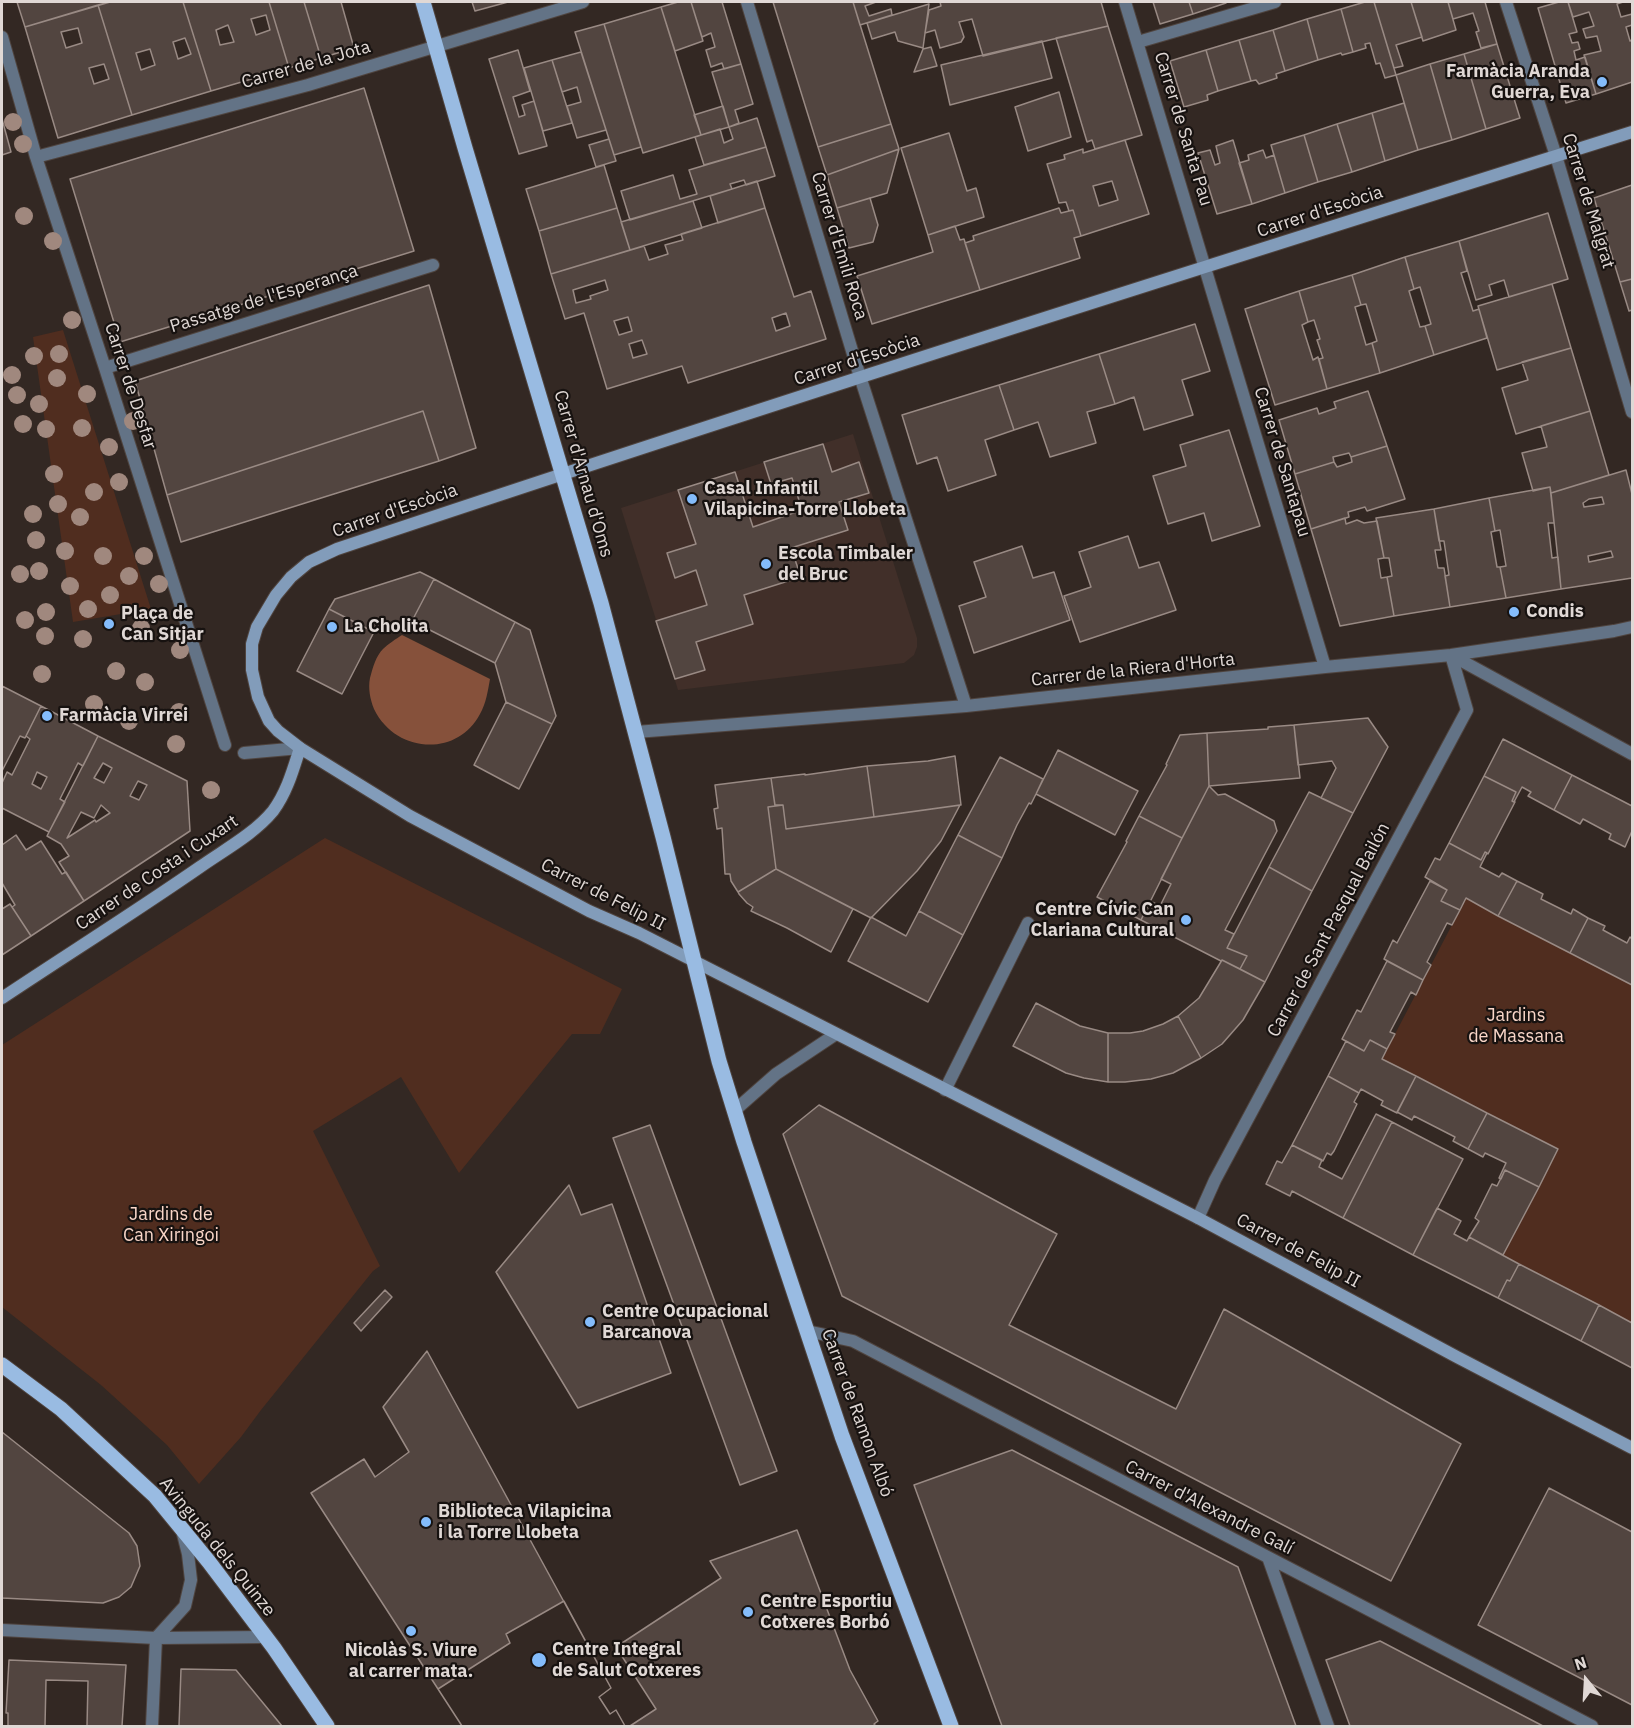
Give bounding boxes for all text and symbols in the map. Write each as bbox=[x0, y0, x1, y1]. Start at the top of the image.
street label: Carrer de la Jota bbox=[239, 36, 373, 94]
street label: Carrer de Santa Pau bbox=[1149, 49, 1217, 209]
place label: Farmàcia Aranda Guerra, Eva bbox=[1446, 61, 1590, 104]
marker: Farmàcia Aranda Guerra, Eva bbox=[1595, 75, 1609, 89]
street label: Carrer de Malgrat bbox=[1557, 131, 1619, 271]
street label: Carrer d'Emili Roca bbox=[806, 169, 872, 323]
street label: Carrer d'Escòcia bbox=[1254, 182, 1386, 242]
street label: Passatge de l'Esperança bbox=[167, 260, 361, 338]
street label: Carrer de Desfar bbox=[99, 320, 161, 452]
street label: Carrer d'Escòcia bbox=[791, 330, 923, 390]
street label: Carrer de Santapau bbox=[1249, 384, 1315, 540]
street label: Carrer d'Arnau d'Oms bbox=[549, 388, 617, 560]
place label: Casal Infantil Vilapicina-Torre Llobeta bbox=[704, 478, 906, 520]
street label: Carrer d'Escòcia bbox=[330, 479, 460, 543]
marker: Casal Infantil Vilapicina-Torre Llobeta bbox=[685, 492, 699, 506]
place label: Escola Timbaler del Bruc bbox=[778, 543, 913, 586]
marker: Escola Timbaler del Bruc bbox=[759, 557, 773, 571]
place label: Condis bbox=[1526, 601, 1584, 623]
place label: Plaça de Can Sitjar bbox=[121, 603, 204, 646]
marker: Condis bbox=[1507, 605, 1521, 619]
place label: La Cholita bbox=[344, 616, 428, 638]
marker: Plaça de Can Sitjar bbox=[102, 617, 116, 631]
marker: La Cholita bbox=[325, 620, 339, 634]
street label: Carrer de la Riera d'Horta bbox=[1030, 649, 1236, 691]
place label: Farmàcia Virrei bbox=[59, 705, 188, 727]
marker: Farmàcia Virrei bbox=[40, 709, 54, 723]
street label: Carrer de Costa i Cuxart bbox=[72, 811, 242, 935]
street label: Carrer de Sant Pasqual Bailón bbox=[1263, 819, 1395, 1041]
street label: Carrer de Felip II bbox=[537, 854, 669, 936]
place label: Centre Cívic Can Clariana Cultural bbox=[1031, 899, 1174, 942]
marker: Centre Cívic Can Clariana Cultural bbox=[1179, 913, 1193, 927]
park label: Jardins de Massana bbox=[1468, 1005, 1564, 1048]
park label: Jardins de Can Xiringoi bbox=[123, 1204, 219, 1246]
street label: Carrer de Felip II bbox=[1232, 1209, 1364, 1293]
place label: Centre Ocupacional Barcanova bbox=[602, 1301, 768, 1344]
marker: Centre Ocupacional Barcanova bbox=[583, 1315, 597, 1329]
street label: Carrer de Ramon Albó bbox=[817, 1326, 897, 1500]
street label: Carrer d'Alexandre Galí bbox=[1121, 1456, 1297, 1560]
street label: Avinguda dels Quinze bbox=[154, 1473, 280, 1621]
place label: Biblioteca Vilapicina i la Torre Llobeta bbox=[438, 1501, 612, 1544]
marker: Biblioteca Vilapicina i la Torre Llobeta bbox=[419, 1515, 433, 1529]
place label: Centre Esportiu Cotxeres Borbó bbox=[760, 1591, 892, 1634]
marker: Centre Esportiu Cotxeres Borbó bbox=[741, 1605, 755, 1619]
marker: Nicolàs S. Viure al carrer mata. bbox=[404, 1624, 418, 1638]
place label: Centre Integral de Salut Cotxeres bbox=[552, 1639, 701, 1682]
place label: Nicolàs S. Viure al carrer mata. bbox=[345, 1640, 477, 1682]
north arrow bbox=[1556, 1650, 1616, 1710]
marker: Centre Integral de Salut Cotxeres bbox=[530, 1651, 548, 1669]
text: N bbox=[1572, 1652, 1589, 1674]

